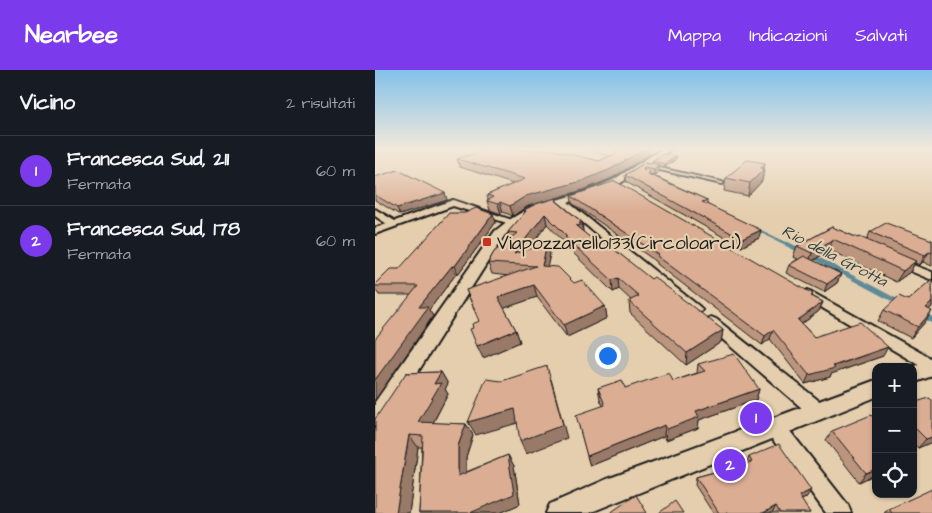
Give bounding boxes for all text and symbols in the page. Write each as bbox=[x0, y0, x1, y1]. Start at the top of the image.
text: Nearbee bbox=[25, 18, 118, 52]
text: Mappa bbox=[668, 23, 721, 48]
text: Indicazioni bbox=[749, 23, 827, 48]
text: Salvati bbox=[855, 23, 907, 48]
text: Vicino bbox=[20, 88, 75, 117]
text: 2 risultati bbox=[286, 92, 355, 114]
text: Francesca Sud, 211 bbox=[67, 146, 229, 173]
text: 1 bbox=[35, 160, 37, 182]
text: 60 m bbox=[316, 160, 355, 182]
text: Fermata bbox=[67, 173, 131, 195]
text: Francesca Sud, 178 bbox=[67, 216, 240, 243]
water label: Rio della Grotta bbox=[778, 220, 892, 292]
text: 2 bbox=[31, 230, 41, 252]
text: 60 m bbox=[316, 230, 355, 252]
place label: Viapozzarello133(Circoloarci) bbox=[497, 230, 741, 257]
marker: Viapozzarello133(Circoloarci) bbox=[481, 236, 493, 248]
text: Fermata bbox=[67, 243, 131, 265]
your location bbox=[595, 343, 621, 369]
map controls bbox=[872, 363, 917, 498]
button: + bbox=[872, 363, 917, 408]
pin: 1 bbox=[740, 399, 772, 437]
button: − bbox=[872, 408, 917, 453]
pin: 2 bbox=[714, 446, 746, 484]
button: locate bbox=[872, 453, 917, 498]

